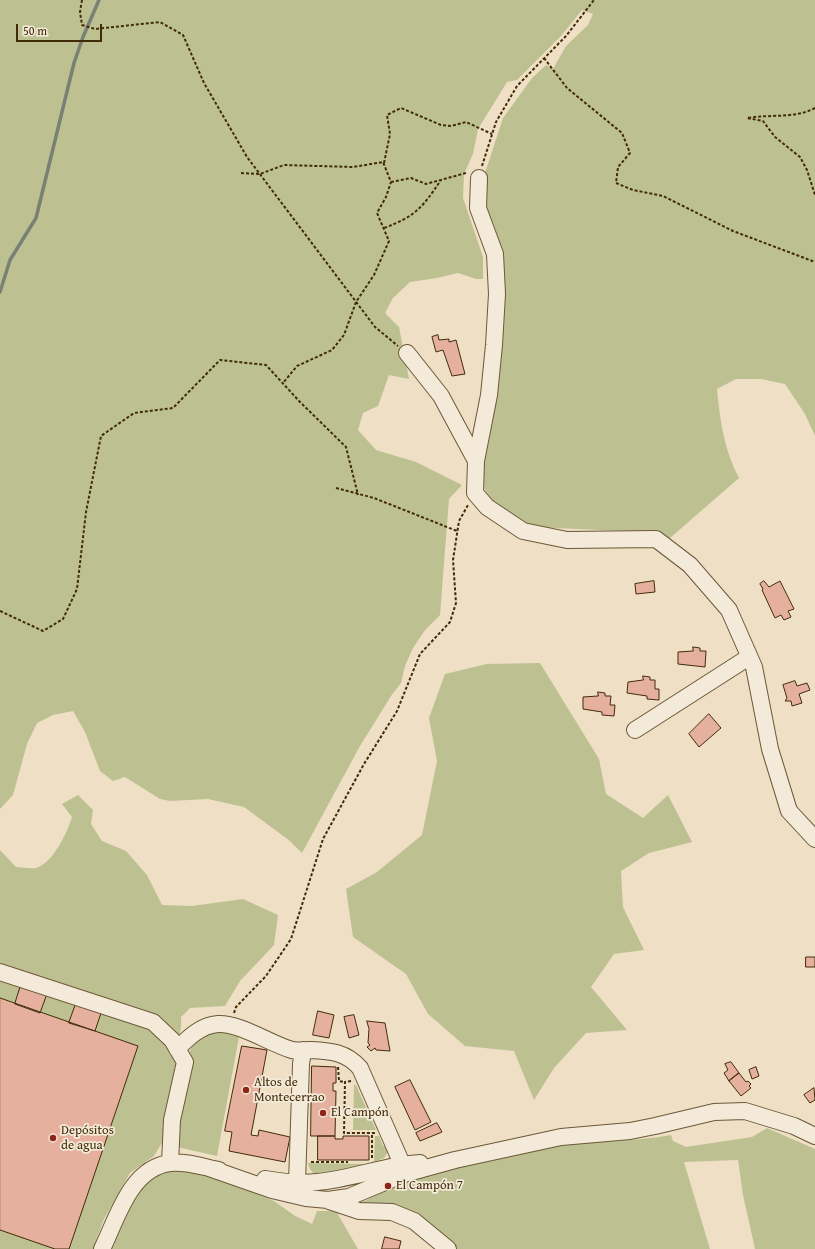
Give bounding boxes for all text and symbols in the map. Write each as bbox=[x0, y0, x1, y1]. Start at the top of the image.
scale bar bbox=[18, 16, 104, 42]
text: 50 m bbox=[23, 22, 47, 39]
place label: Altos de Montecerrao bbox=[254, 1075, 325, 1106]
marker: Altos de Montecerrao bbox=[241, 1085, 251, 1095]
place label: El Campón bbox=[331, 1105, 389, 1121]
marker: El Campón bbox=[318, 1108, 328, 1118]
place label: Depósitos de agua bbox=[61, 1123, 114, 1154]
marker: Depósitos de agua bbox=[48, 1133, 58, 1143]
place label: El Campón 7 bbox=[396, 1178, 463, 1194]
marker: El Campón 7 bbox=[383, 1181, 393, 1191]

